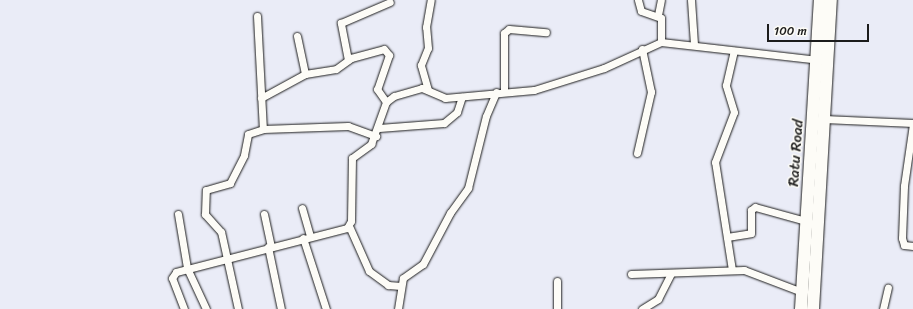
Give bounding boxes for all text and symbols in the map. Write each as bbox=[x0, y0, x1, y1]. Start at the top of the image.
scale bar bbox=[769, 16, 871, 42]
text: 100 m bbox=[774, 20, 807, 42]
street label: Ratu Road bbox=[785, 119, 807, 187]

